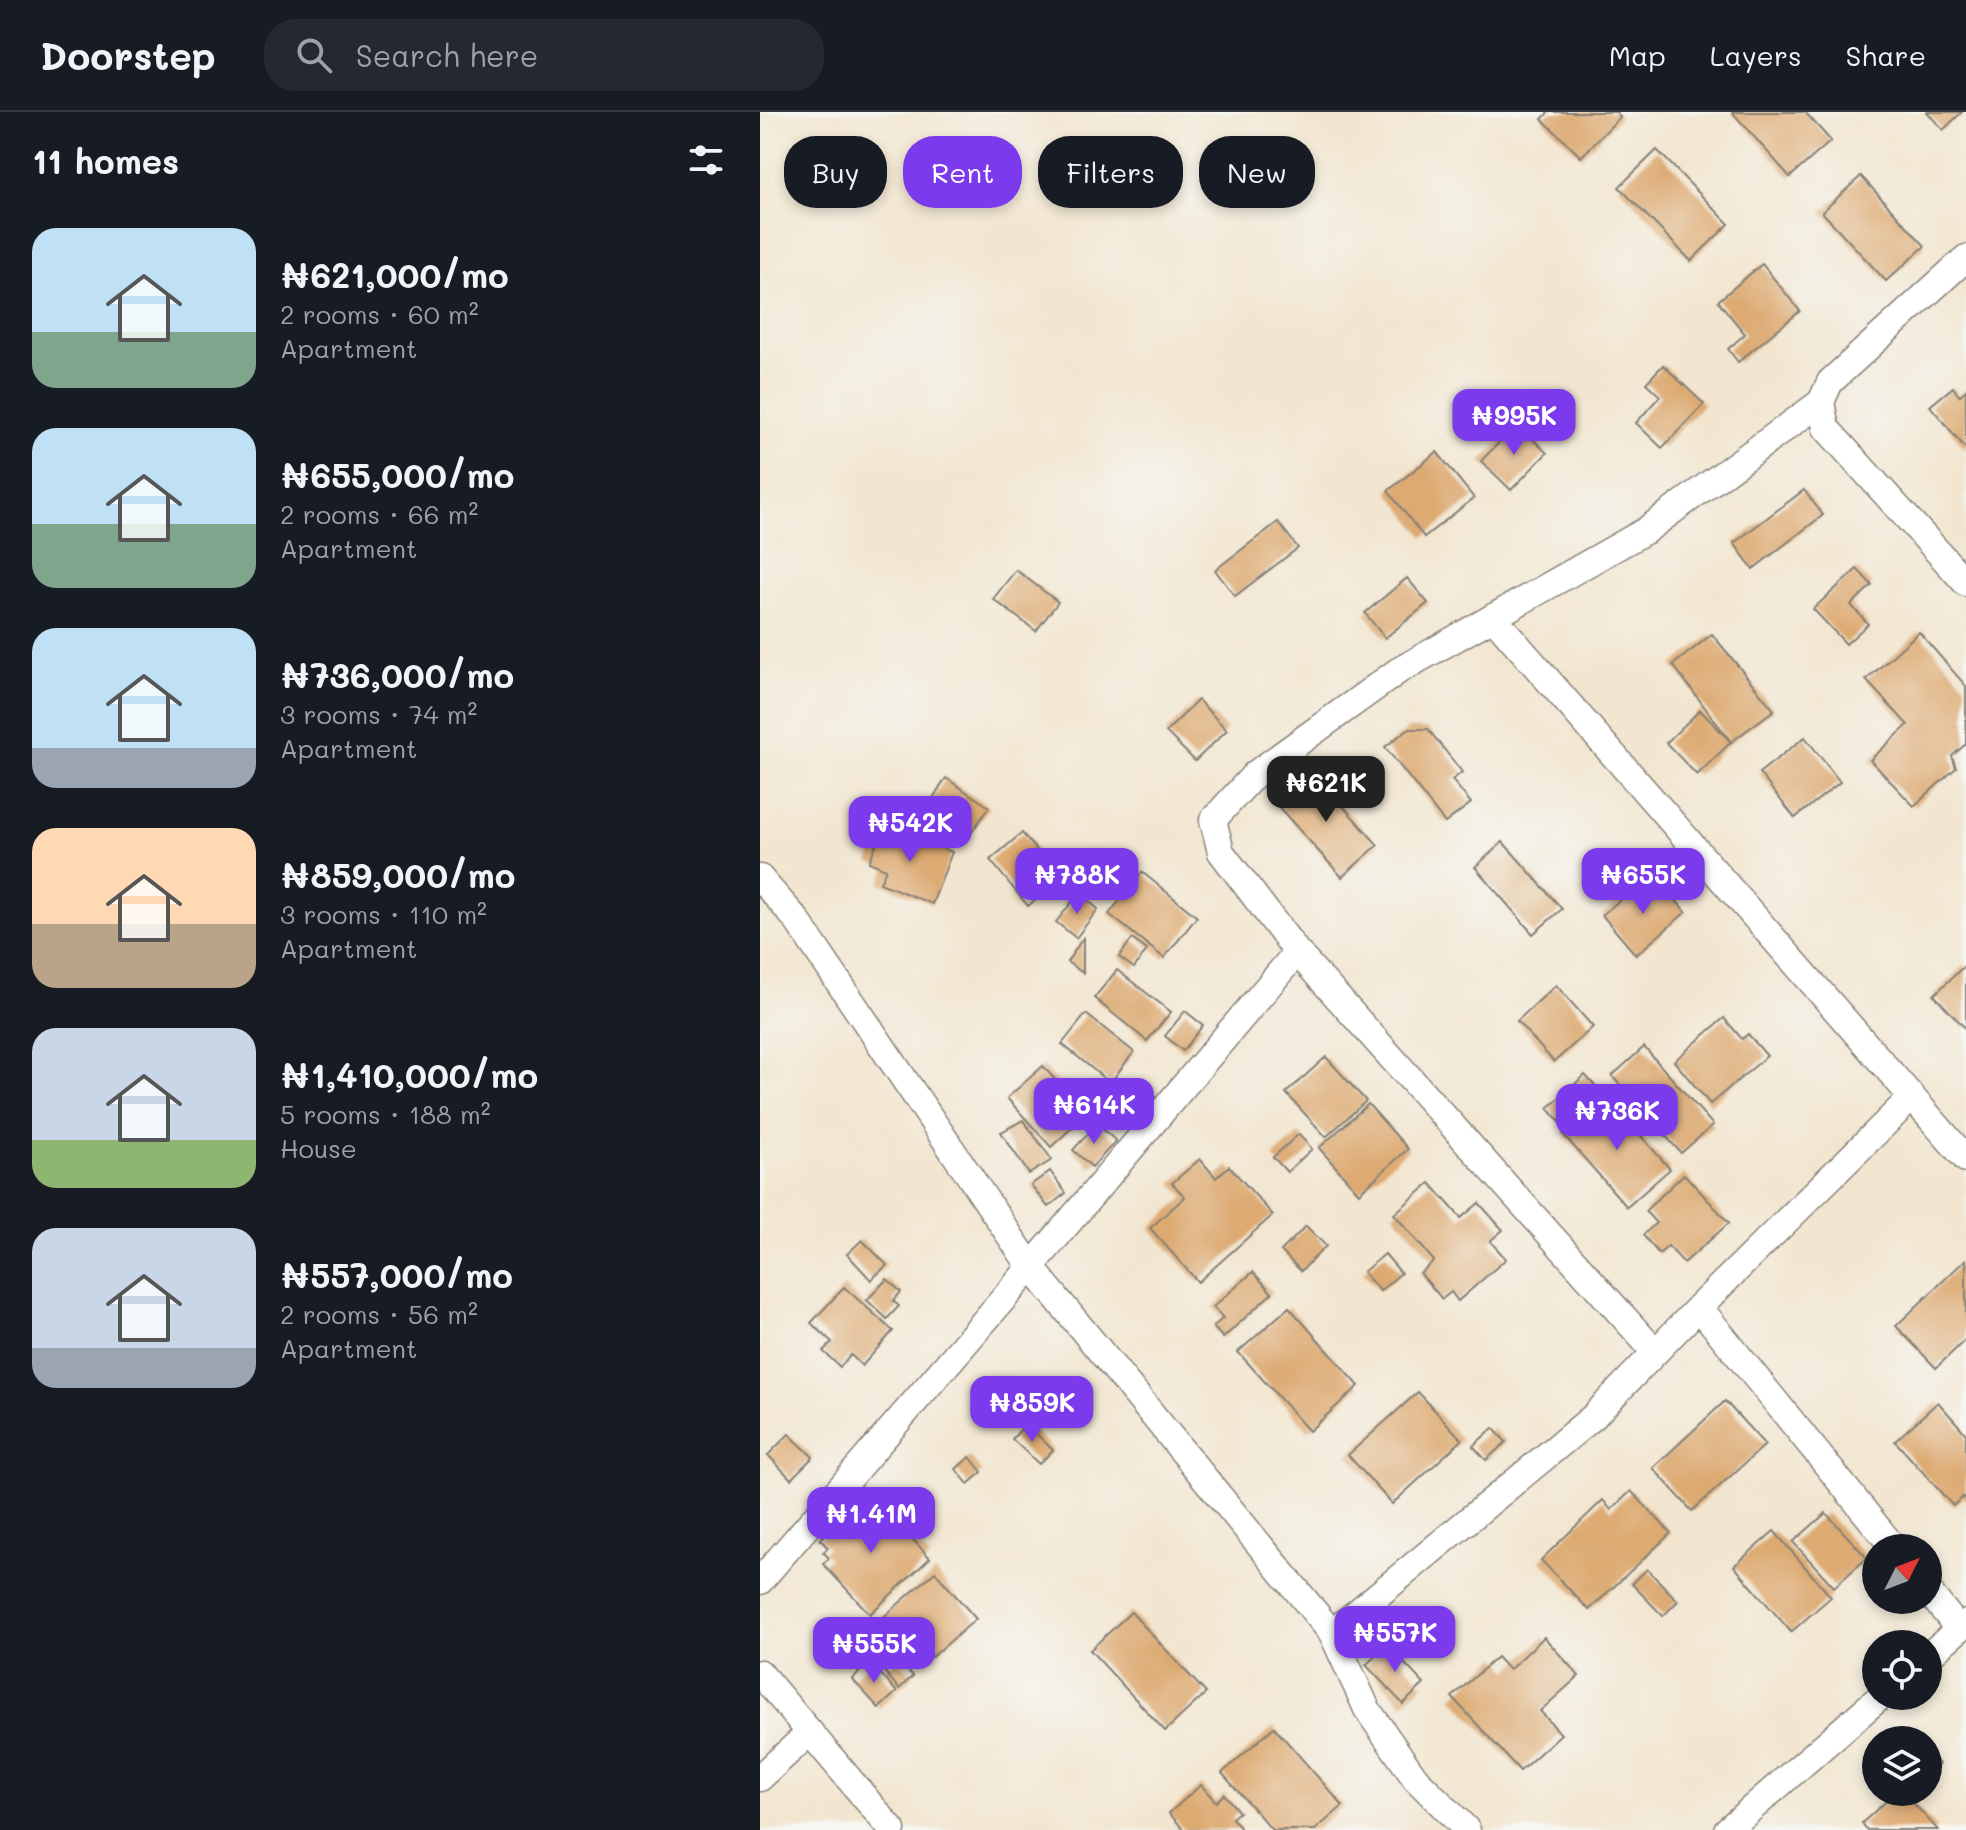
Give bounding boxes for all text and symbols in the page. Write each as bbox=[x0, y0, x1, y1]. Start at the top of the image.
search box bbox=[264, 19, 824, 91]
text: Doorstep bbox=[40, 30, 216, 80]
icon: search bbox=[292, 33, 336, 77]
text: Search here bbox=[356, 35, 538, 75]
text: Map bbox=[1609, 37, 1666, 73]
text: Layers bbox=[1710, 37, 1802, 73]
text: Share bbox=[1846, 37, 1926, 73]
chip: Buy bbox=[784, 136, 887, 208]
chip: Rent bbox=[903, 136, 1022, 208]
chip: Filters bbox=[1038, 136, 1183, 208]
chip: New bbox=[1199, 136, 1315, 208]
text: 11 homes bbox=[32, 138, 179, 183]
icon: filters bbox=[684, 138, 728, 182]
text: ₦621,000/mo bbox=[280, 252, 509, 297]
icon: home bbox=[96, 260, 192, 356]
text: 2 rooms · 60 m² bbox=[280, 297, 479, 331]
text: Apartment bbox=[280, 331, 417, 365]
pin: ₦995K bbox=[1458, 389, 1570, 457]
text: ₦995K bbox=[1471, 398, 1557, 432]
text: ₦655,000/mo bbox=[280, 452, 514, 497]
icon: home bbox=[96, 460, 192, 556]
text: 2 rooms · 66 m² bbox=[280, 497, 478, 531]
text: Apartment bbox=[280, 531, 417, 565]
text: ₦736,000/mo bbox=[280, 652, 514, 697]
icon: home bbox=[96, 660, 192, 756]
text: 3 rooms · 74 m² bbox=[280, 697, 477, 731]
text: Apartment bbox=[280, 731, 417, 765]
pin: ₦621K bbox=[1270, 756, 1382, 824]
text: ₦621K bbox=[1285, 765, 1367, 799]
pin: ₦542K bbox=[854, 796, 966, 864]
text: ₦542K bbox=[867, 805, 953, 839]
pin: ₦788K bbox=[1021, 848, 1133, 916]
pin: ₦655K bbox=[1587, 848, 1699, 916]
text: ₦859,000/mo bbox=[280, 852, 515, 897]
text: ₦788K bbox=[1033, 857, 1121, 891]
text: ₦655K bbox=[1600, 857, 1686, 891]
icon: home bbox=[96, 860, 192, 956]
text: 3 rooms · 110 m² bbox=[280, 897, 487, 931]
text: Apartment bbox=[280, 931, 417, 965]
text: ₦1,410,000/mo bbox=[280, 1052, 538, 1097]
icon: home bbox=[96, 1060, 192, 1156]
pin: ₦614K bbox=[1038, 1078, 1150, 1146]
pin: ₦736K bbox=[1561, 1084, 1673, 1152]
text: ₦614K bbox=[1052, 1087, 1136, 1121]
text: ₦736K bbox=[1574, 1093, 1660, 1127]
text: 5 rooms · 188 m² bbox=[280, 1097, 491, 1131]
text: House bbox=[280, 1131, 357, 1165]
text: ₦557,000/mo bbox=[280, 1252, 513, 1297]
icon: home bbox=[96, 1260, 192, 1356]
text: 2 rooms · 56 m² bbox=[280, 1297, 478, 1331]
text: Apartment bbox=[280, 1331, 417, 1365]
pin: ₦859K bbox=[976, 1376, 1088, 1444]
text: ₦859K bbox=[988, 1385, 1076, 1419]
pin: ₦1.41M bbox=[806, 1487, 936, 1555]
text: ₦1.41M bbox=[825, 1496, 917, 1530]
north arrow bbox=[1862, 1534, 1942, 1614]
map controls bbox=[1862, 1534, 1942, 1806]
pin: ₦557K bbox=[1339, 1606, 1451, 1674]
text: ₦557K bbox=[1352, 1615, 1438, 1649]
pin: ₦555K bbox=[818, 1617, 930, 1685]
text: ₦555K bbox=[831, 1626, 917, 1660]
button: locate bbox=[1862, 1630, 1942, 1710]
button: layers bbox=[1862, 1726, 1942, 1806]

